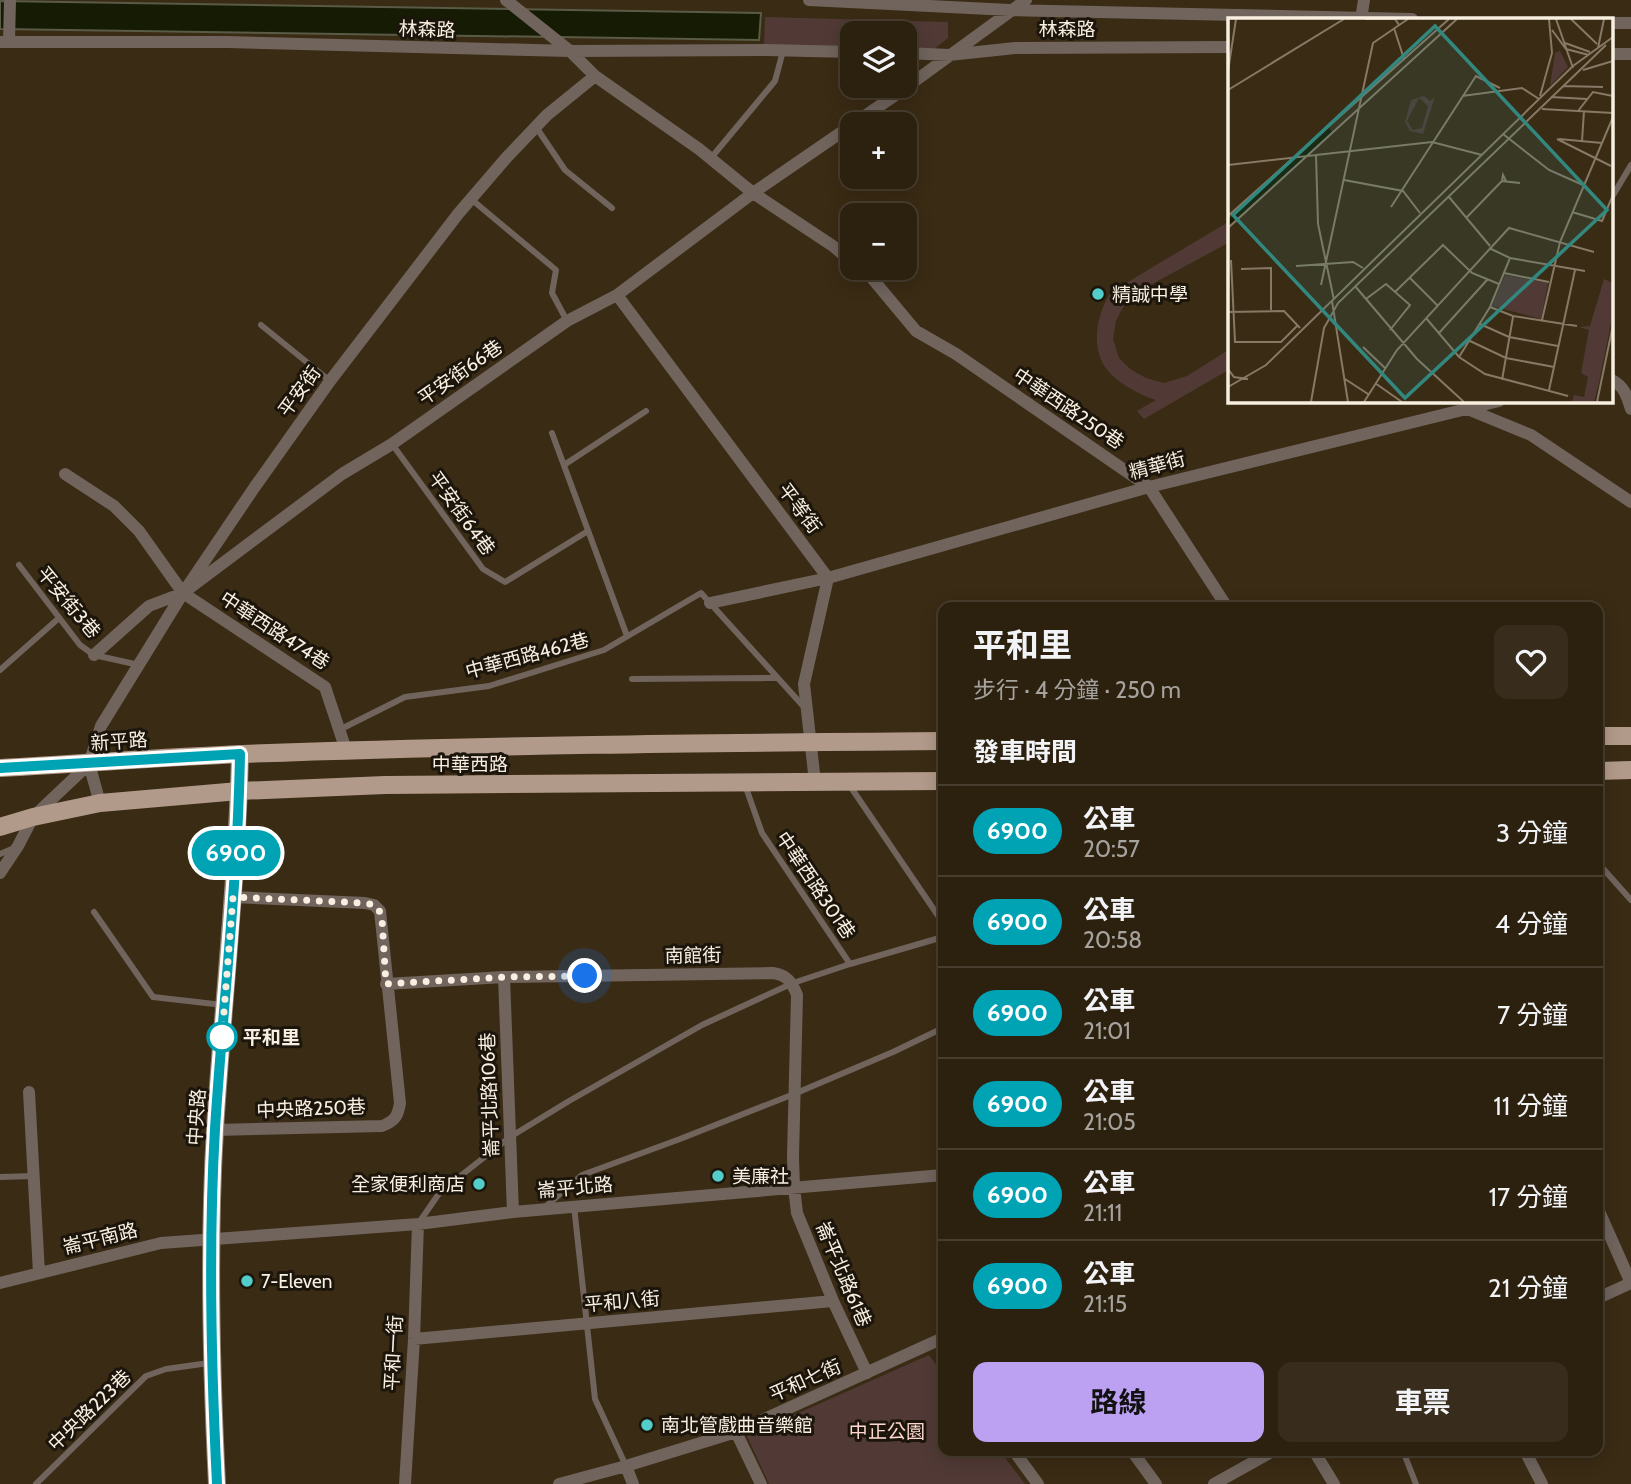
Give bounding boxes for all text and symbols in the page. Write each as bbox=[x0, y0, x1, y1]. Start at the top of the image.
street label: 林森路 bbox=[398, 17, 456, 42]
street label: 林森路 bbox=[1038, 18, 1096, 41]
inset map bbox=[1228, 18, 1614, 402]
map controls bbox=[840, 21, 917, 280]
button: layers bbox=[840, 21, 917, 98]
button: + bbox=[840, 112, 917, 189]
button: − bbox=[840, 203, 917, 280]
place label: 精誠中學 bbox=[1112, 283, 1188, 306]
marker: 精誠中學 bbox=[1090, 286, 1106, 302]
street label: 平安街66巷 bbox=[414, 335, 507, 410]
street label: 平安街 bbox=[273, 361, 325, 421]
street label: 中華西路250巷 bbox=[1009, 363, 1128, 454]
street label: 精華街 bbox=[1127, 447, 1188, 484]
street label: 平安街64巷 bbox=[424, 467, 500, 560]
street label: 平等街 bbox=[773, 479, 826, 538]
street label: 平安街3巷 bbox=[32, 562, 105, 643]
street label: 中華西路474巷 bbox=[216, 587, 334, 674]
text: 平和里 bbox=[973, 625, 1072, 665]
button: heart bbox=[1494, 625, 1568, 699]
street label: 中華西路462巷 bbox=[463, 628, 591, 683]
text: 步行 · 4 分鐘 · 250 m bbox=[973, 676, 1181, 704]
street label: 新平路 bbox=[90, 728, 148, 755]
text: 發車時間 bbox=[973, 736, 1077, 768]
street label: 中華西路 bbox=[432, 753, 508, 776]
text: 公車 bbox=[1083, 803, 1135, 835]
text: 6900 bbox=[987, 816, 1048, 845]
text: 3 分鐘 bbox=[1496, 817, 1568, 849]
street label: 中華西路301巷 bbox=[771, 827, 860, 943]
line badge: 6900 bbox=[187, 830, 285, 876]
text: 20:57 bbox=[1083, 835, 1140, 863]
text: 6900 bbox=[206, 838, 266, 867]
text: 公車 bbox=[1083, 894, 1135, 926]
text: 6900 bbox=[987, 907, 1048, 936]
text: 4 分鐘 bbox=[1495, 908, 1568, 940]
text: 20:58 bbox=[1083, 926, 1142, 954]
street label: 南館街 bbox=[664, 944, 722, 967]
your location bbox=[567, 958, 602, 993]
text: 公車 bbox=[1083, 985, 1135, 1017]
text: 6900 bbox=[987, 998, 1048, 1027]
text: 7 分鐘 bbox=[1497, 999, 1568, 1031]
text: 21:01 bbox=[1083, 1017, 1131, 1045]
marker: 平和里 bbox=[207, 1022, 237, 1052]
place label: 平和里 bbox=[243, 1026, 300, 1049]
street label: 崙平北路106巷 bbox=[476, 1032, 503, 1158]
text: 公車 bbox=[1083, 1076, 1135, 1108]
street label: 中央路 bbox=[183, 1088, 210, 1146]
text: 6900 bbox=[987, 1089, 1048, 1118]
text: 11 分鐘 bbox=[1493, 1090, 1568, 1122]
street label: 中央路250巷 bbox=[256, 1095, 366, 1122]
text: 21:05 bbox=[1083, 1108, 1136, 1136]
place label: 美廉社 bbox=[732, 1165, 789, 1188]
text: 公車 bbox=[1083, 1167, 1135, 1199]
marker: 美廉社 bbox=[710, 1168, 726, 1184]
place label: 全家便利商店 bbox=[351, 1173, 465, 1196]
street label: 崙平北路 bbox=[536, 1173, 614, 1202]
marker: 全家便利商店 bbox=[471, 1176, 487, 1192]
text: 6900 bbox=[987, 1180, 1048, 1209]
text: 17 分鐘 bbox=[1489, 1181, 1568, 1213]
text: 21:11 bbox=[1083, 1199, 1122, 1227]
street label: 崙平南路 bbox=[60, 1218, 140, 1259]
street label: 崙平北路61巷 bbox=[811, 1218, 876, 1330]
text: 公車 bbox=[1083, 1258, 1135, 1290]
place label: 7-Eleven bbox=[261, 1270, 332, 1293]
text: 6900 bbox=[987, 1271, 1048, 1300]
text: 21 分鐘 bbox=[1488, 1272, 1568, 1304]
marker: 7-Eleven bbox=[239, 1273, 255, 1289]
street label: 平和八街 bbox=[583, 1287, 661, 1316]
text: 21:15 bbox=[1083, 1290, 1127, 1318]
street label: 平和一街 bbox=[380, 1314, 407, 1392]
street label: 平和七街 bbox=[766, 1354, 845, 1406]
button: 路線 bbox=[973, 1362, 1264, 1442]
button: 車票 bbox=[1278, 1362, 1568, 1442]
street label: 中央路223巷 bbox=[43, 1365, 136, 1456]
place label: 南北管戲曲音樂館 bbox=[661, 1414, 813, 1437]
marker: 南北管戲曲音樂館 bbox=[639, 1417, 655, 1433]
park label: 中正公園 bbox=[849, 1420, 925, 1443]

